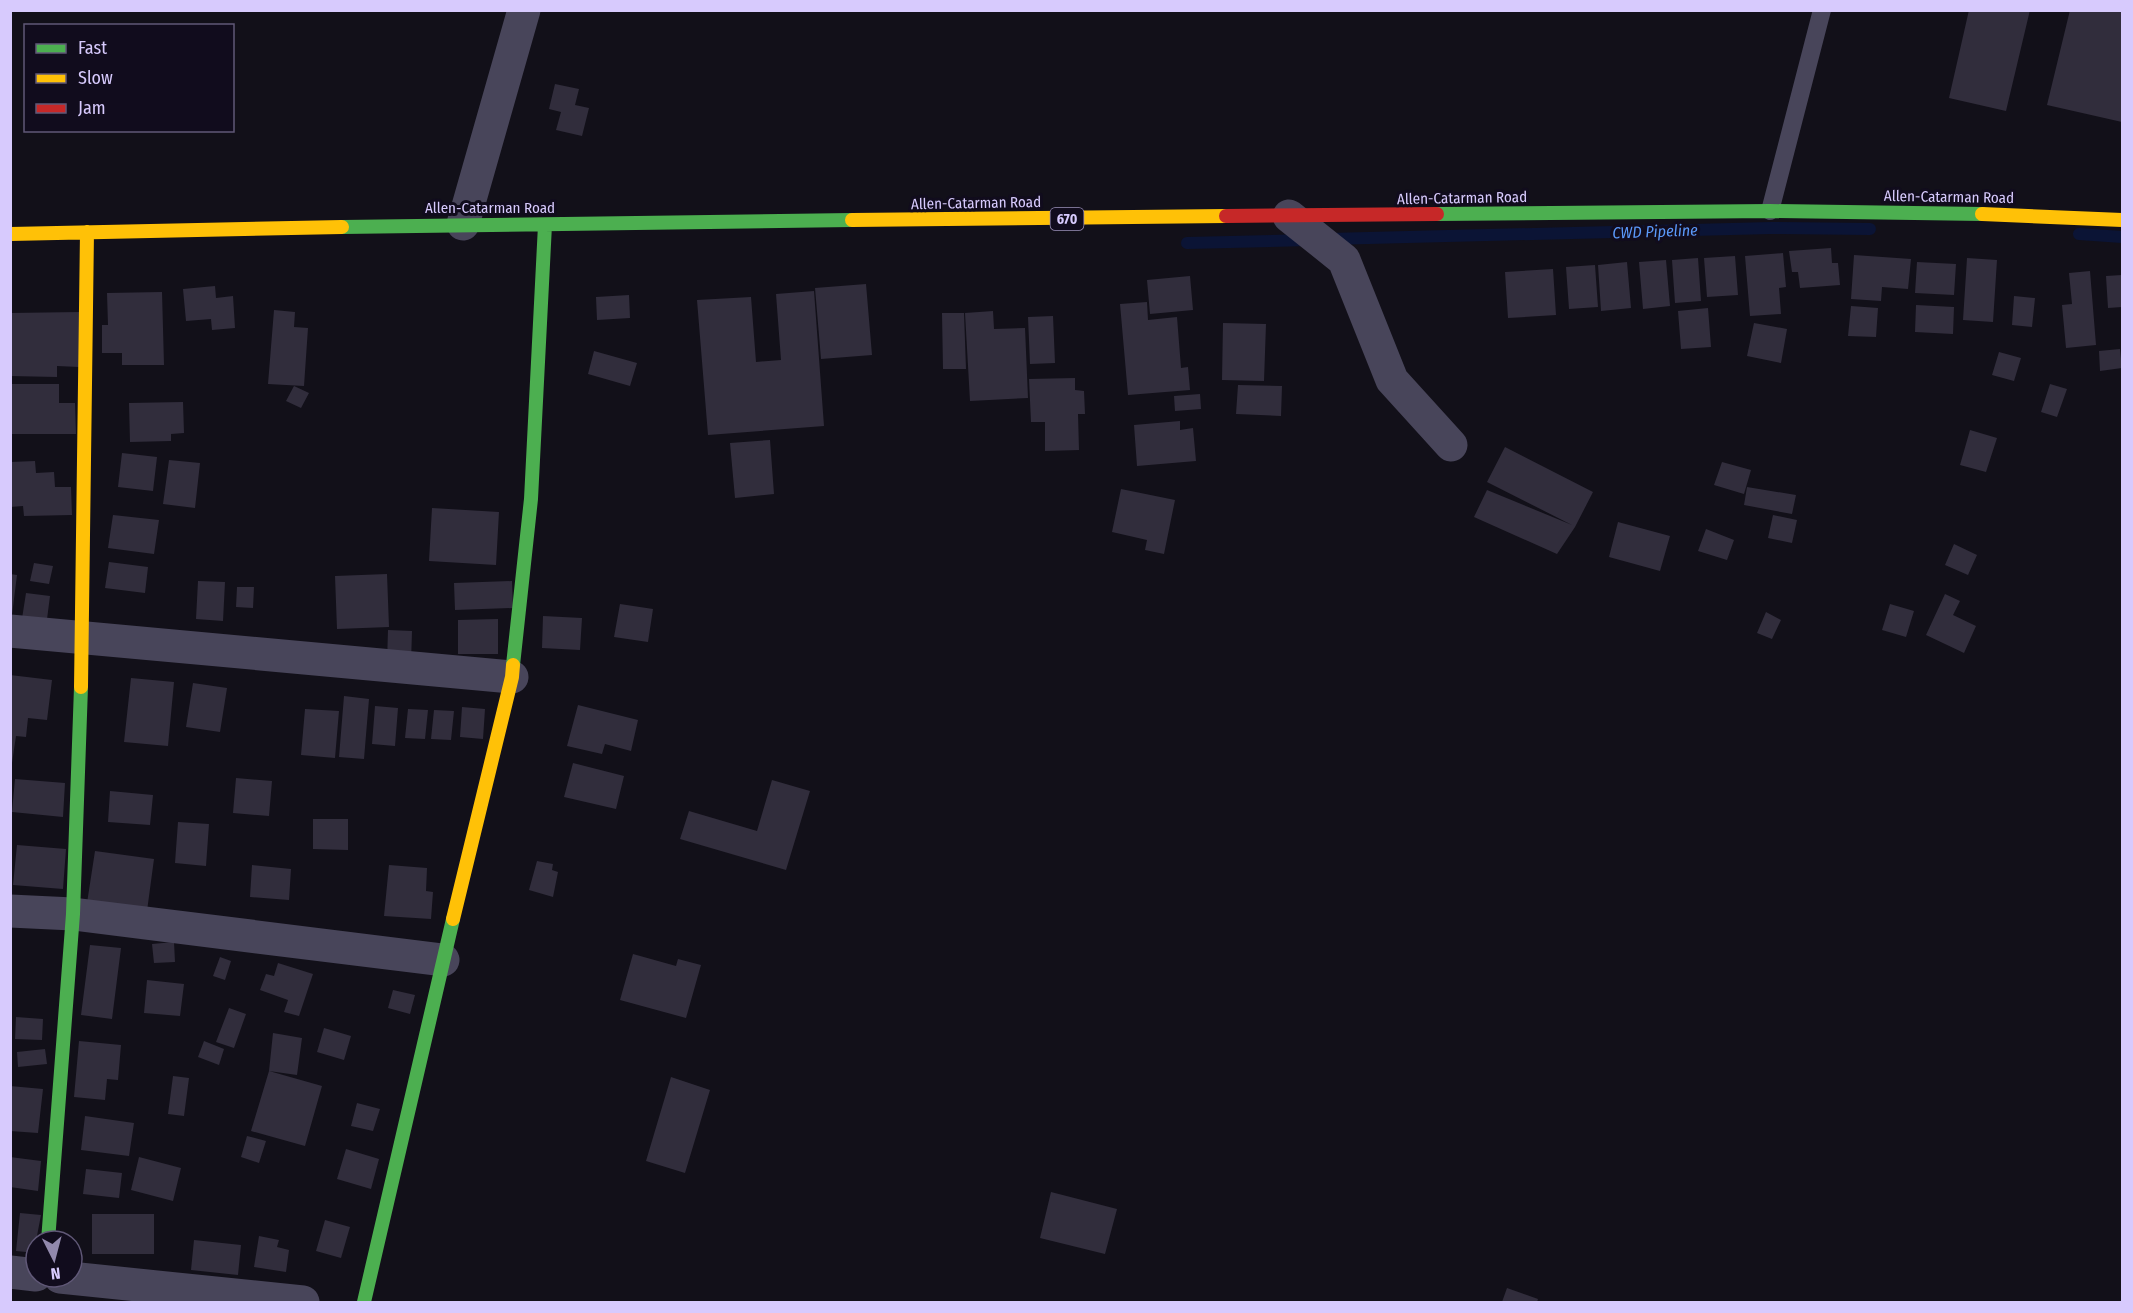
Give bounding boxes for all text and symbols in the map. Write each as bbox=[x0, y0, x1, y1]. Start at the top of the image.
legend bbox=[24, 24, 234, 132]
text: Fast bbox=[78, 37, 107, 59]
text: Slow bbox=[78, 67, 113, 89]
text: Jam bbox=[78, 97, 106, 119]
street label: Allen-Catarman Road bbox=[1884, 187, 2014, 207]
street label: Allen-Catarman Road bbox=[1397, 188, 1527, 208]
street label: Allen-Catarman Road bbox=[911, 193, 1041, 213]
street label: Allen-Catarman Road bbox=[425, 199, 555, 217]
road number: 670 bbox=[1050, 208, 1084, 230]
water label: CWD Pipeline bbox=[1612, 220, 1698, 242]
north arrow bbox=[24, 1229, 84, 1289]
text: N bbox=[50, 1263, 61, 1283]

